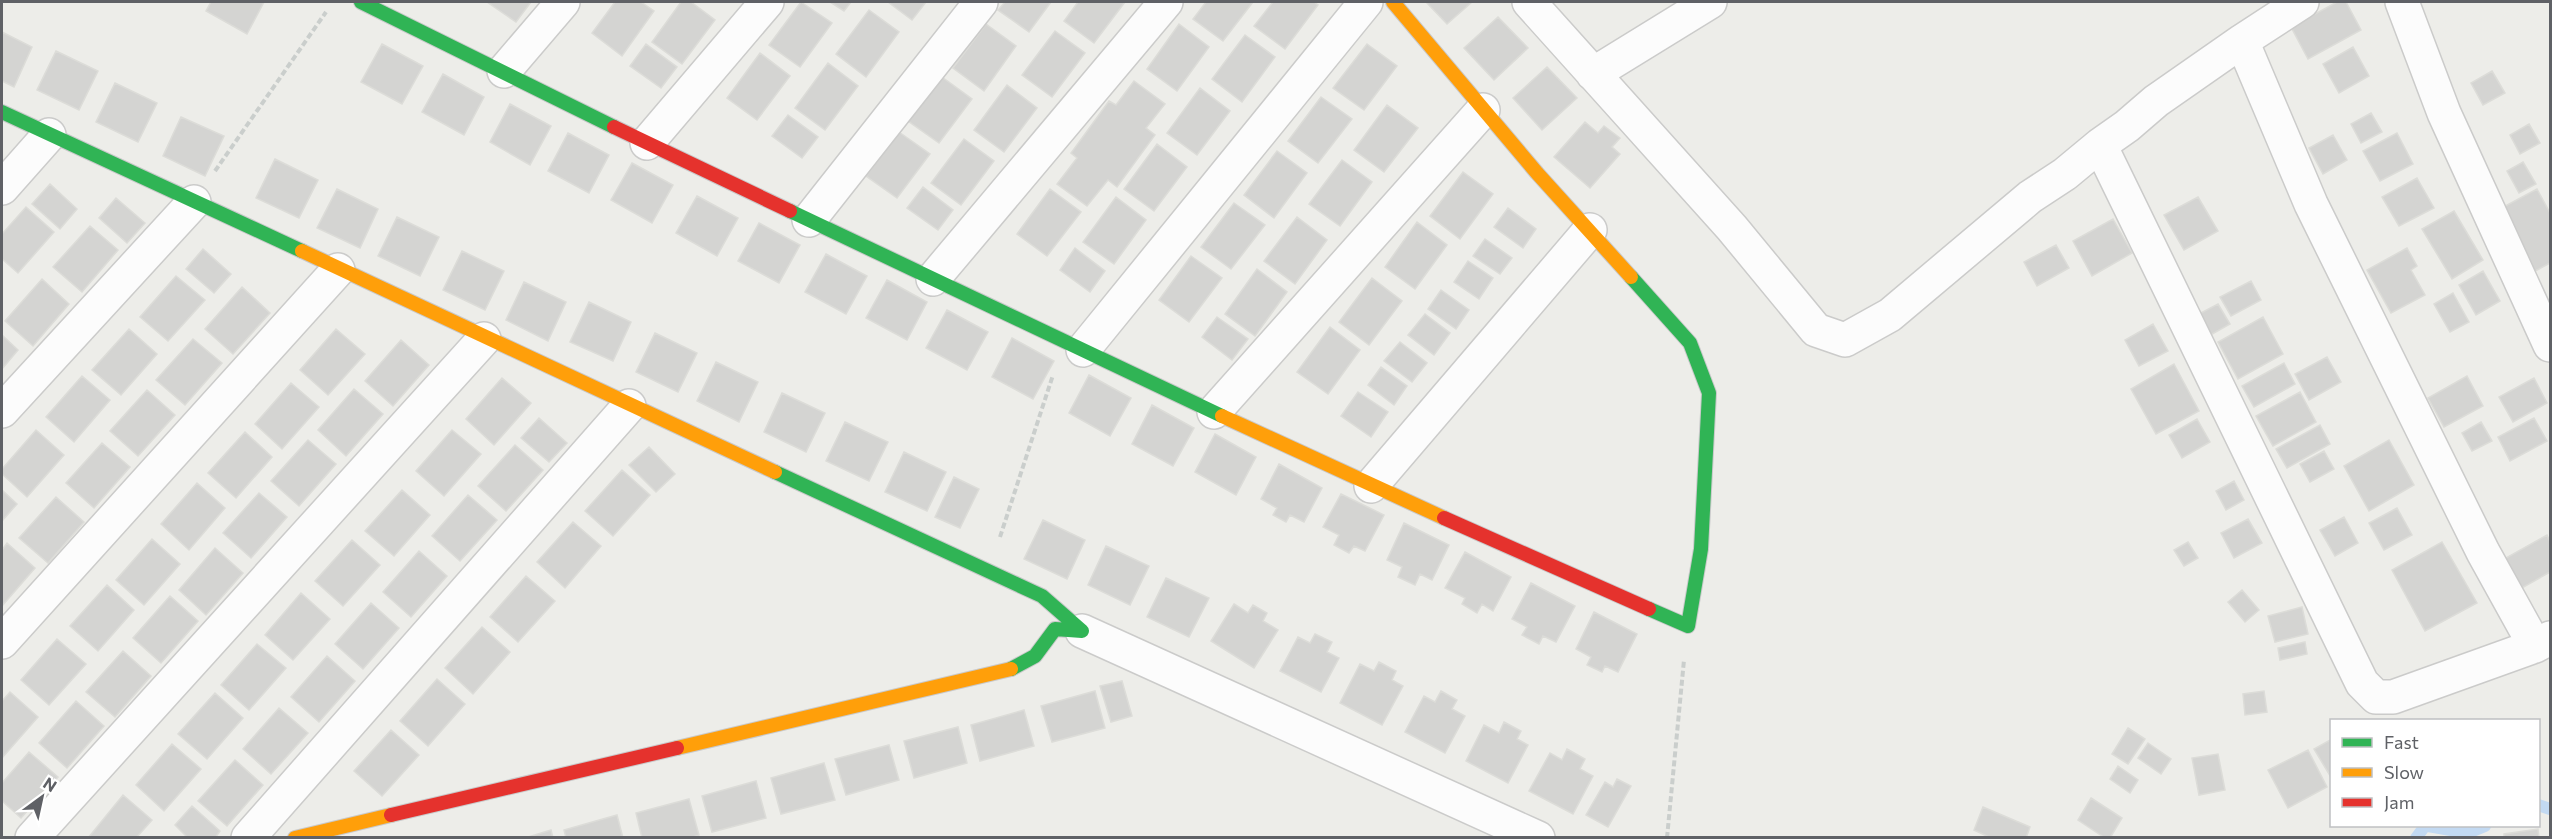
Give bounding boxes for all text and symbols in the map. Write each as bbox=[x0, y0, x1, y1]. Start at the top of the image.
legend bbox=[2330, 719, 2540, 827]
text: Fast bbox=[2384, 731, 2419, 753]
text: Slow bbox=[2384, 761, 2424, 783]
north arrow bbox=[12, 767, 72, 827]
text: N bbox=[40, 773, 61, 795]
text: Jam bbox=[2384, 791, 2414, 813]

